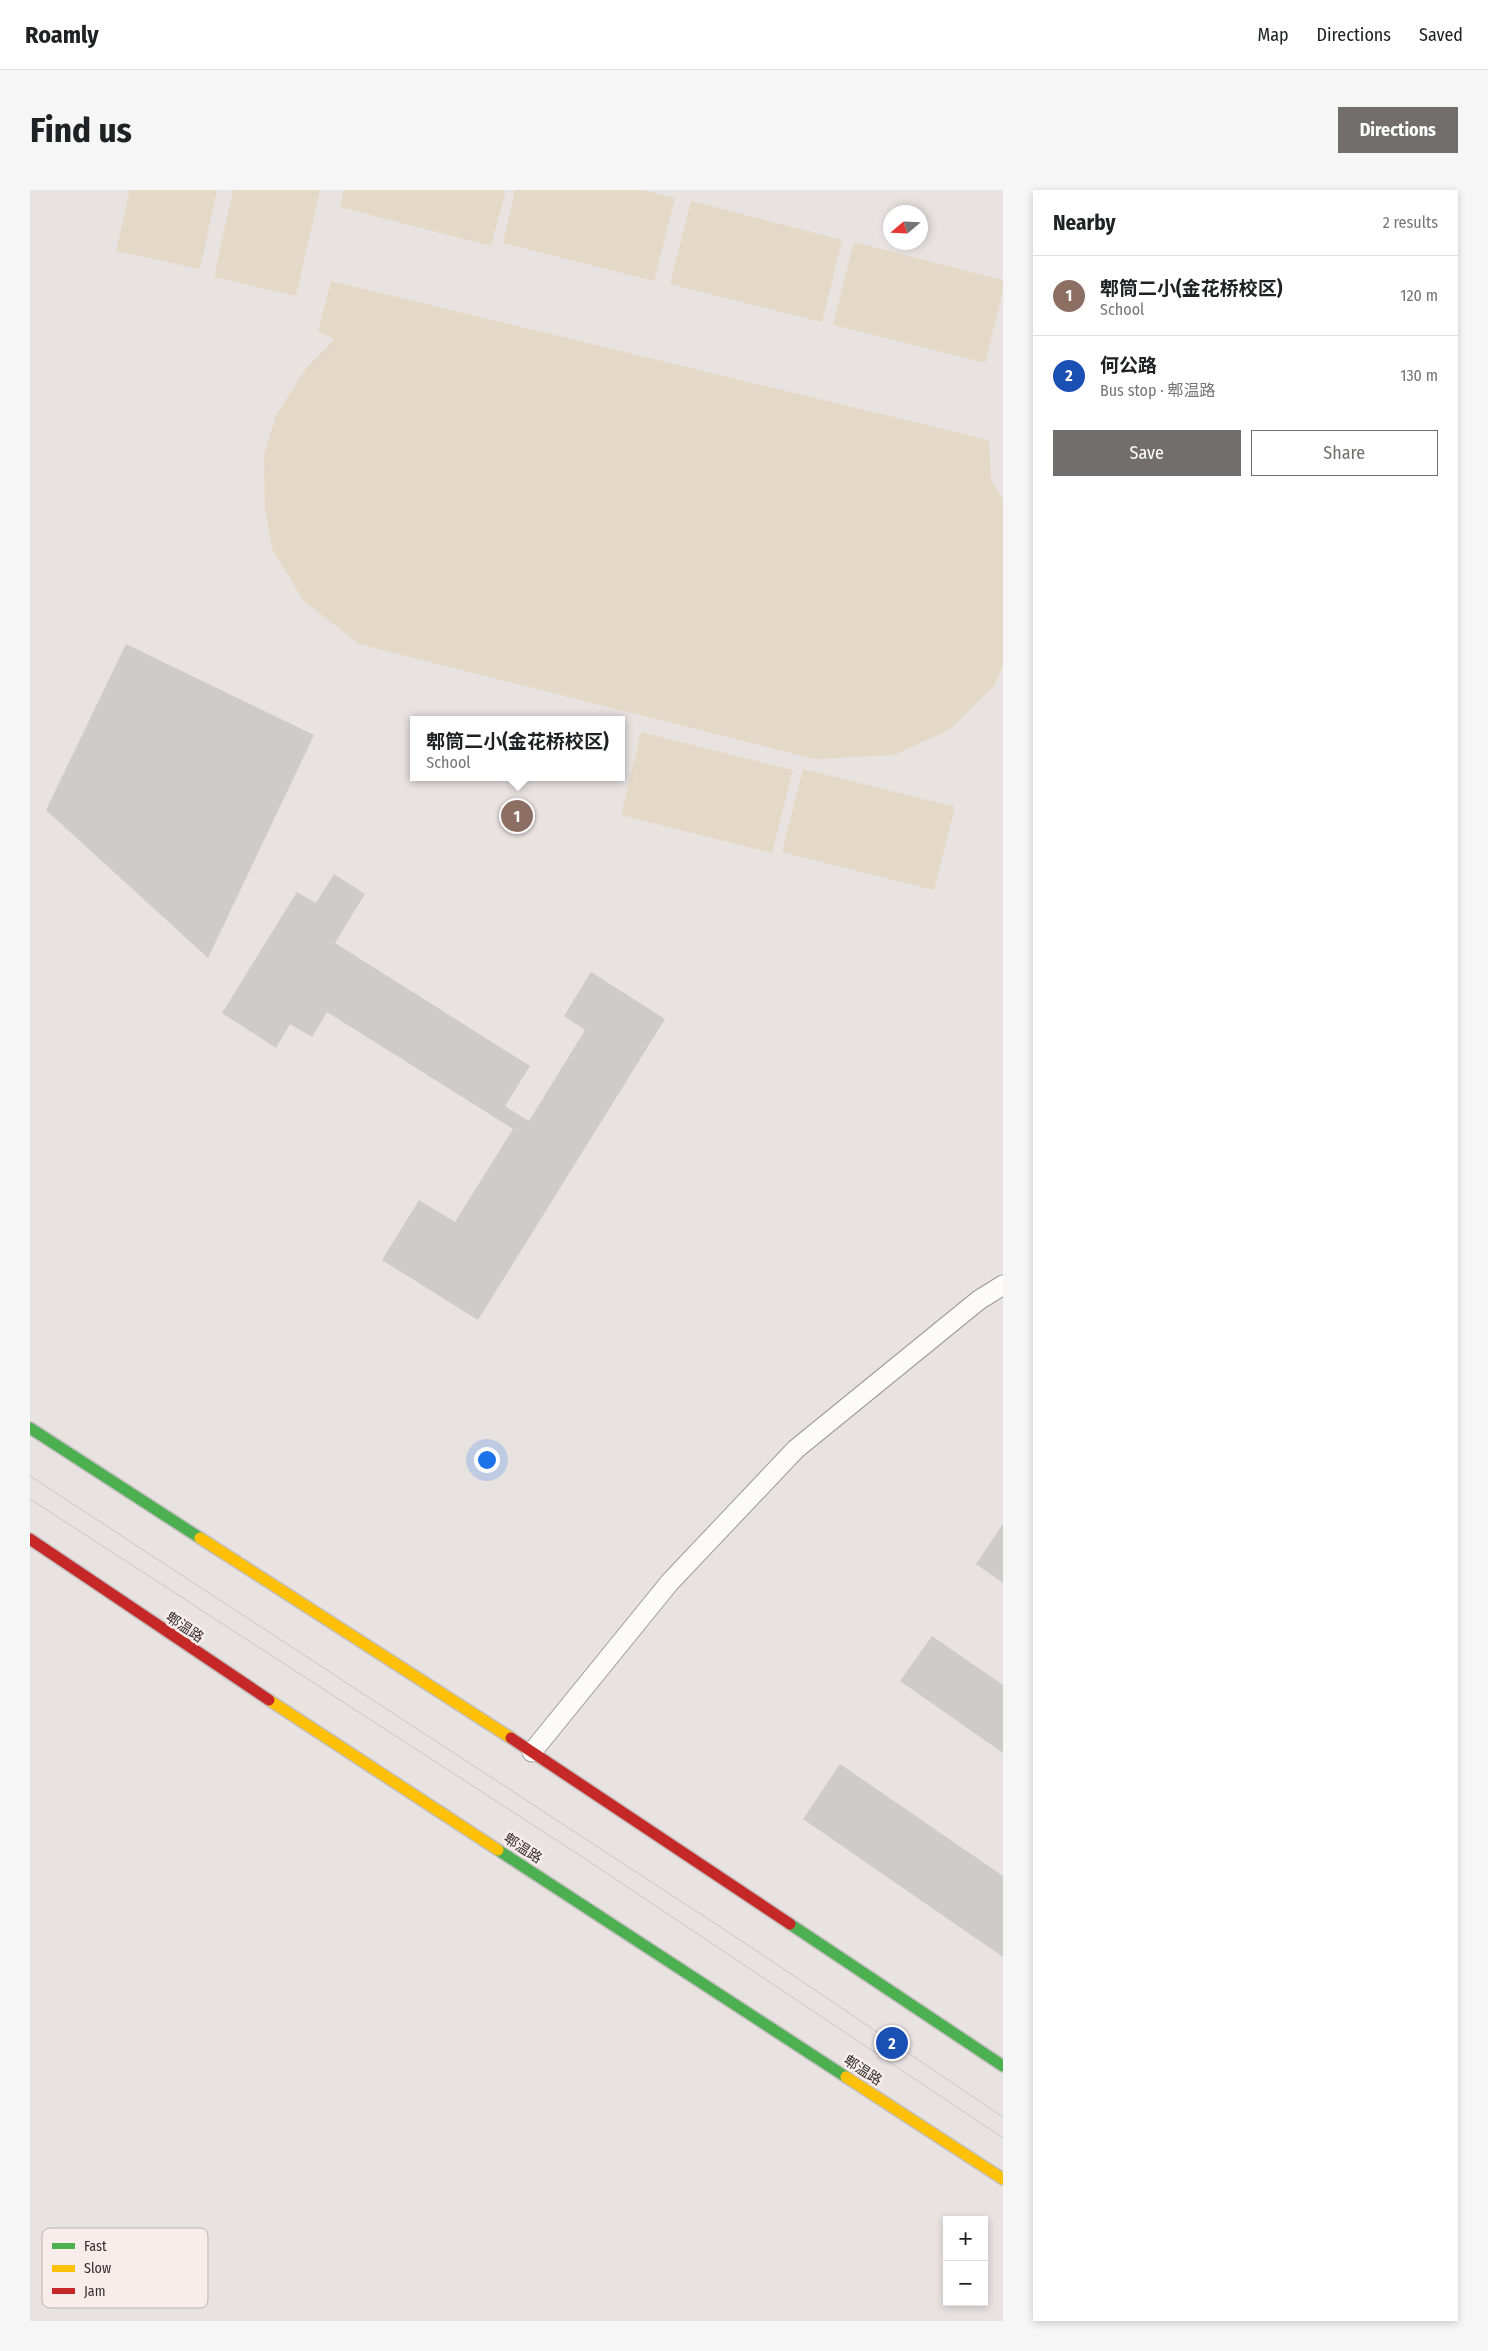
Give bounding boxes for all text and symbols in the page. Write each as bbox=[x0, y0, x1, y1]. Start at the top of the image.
text: Roamly bbox=[25, 21, 99, 49]
text: Map bbox=[1257, 24, 1289, 46]
text: Directions bbox=[1317, 24, 1391, 46]
text: Saved bbox=[1419, 24, 1463, 46]
button: Directions bbox=[1338, 107, 1458, 153]
text: Find us bbox=[30, 109, 132, 151]
north arrow bbox=[883, 205, 928, 250]
text: Nearby bbox=[1053, 210, 1115, 236]
text: 2 results bbox=[1383, 213, 1438, 232]
text: 郫筒二小(金花桥校区) bbox=[1100, 277, 1282, 300]
text: 1 bbox=[1066, 286, 1072, 305]
text: 120 m bbox=[1400, 286, 1438, 305]
text: School bbox=[1100, 300, 1144, 319]
text: 何公路 bbox=[1100, 354, 1157, 377]
text: 2 bbox=[1065, 366, 1073, 385]
text: 130 m bbox=[1400, 366, 1438, 385]
text: Bus stop · 郫温路 bbox=[1100, 381, 1215, 400]
button: Save bbox=[1053, 430, 1241, 476]
button: Share bbox=[1251, 430, 1438, 476]
popup bbox=[410, 716, 625, 781]
text: 郫筒二小(金花桥校区) bbox=[426, 730, 609, 753]
text: School bbox=[426, 753, 471, 772]
pin: 1 bbox=[501, 797, 533, 835]
your location bbox=[474, 1447, 500, 1473]
street label: 郫温路 bbox=[163, 1609, 207, 1646]
street label: 郫温路 bbox=[500, 1830, 545, 1867]
pin: 2 bbox=[876, 2024, 908, 2062]
street label: 郫温路 bbox=[840, 2052, 885, 2089]
map controls bbox=[943, 2216, 988, 2306]
button: + bbox=[943, 2216, 988, 2261]
legend bbox=[42, 2228, 208, 2308]
text: Fast bbox=[84, 2238, 107, 2255]
text: Slow bbox=[84, 2260, 111, 2277]
button: − bbox=[943, 2261, 988, 2306]
text: Jam bbox=[84, 2283, 105, 2300]

